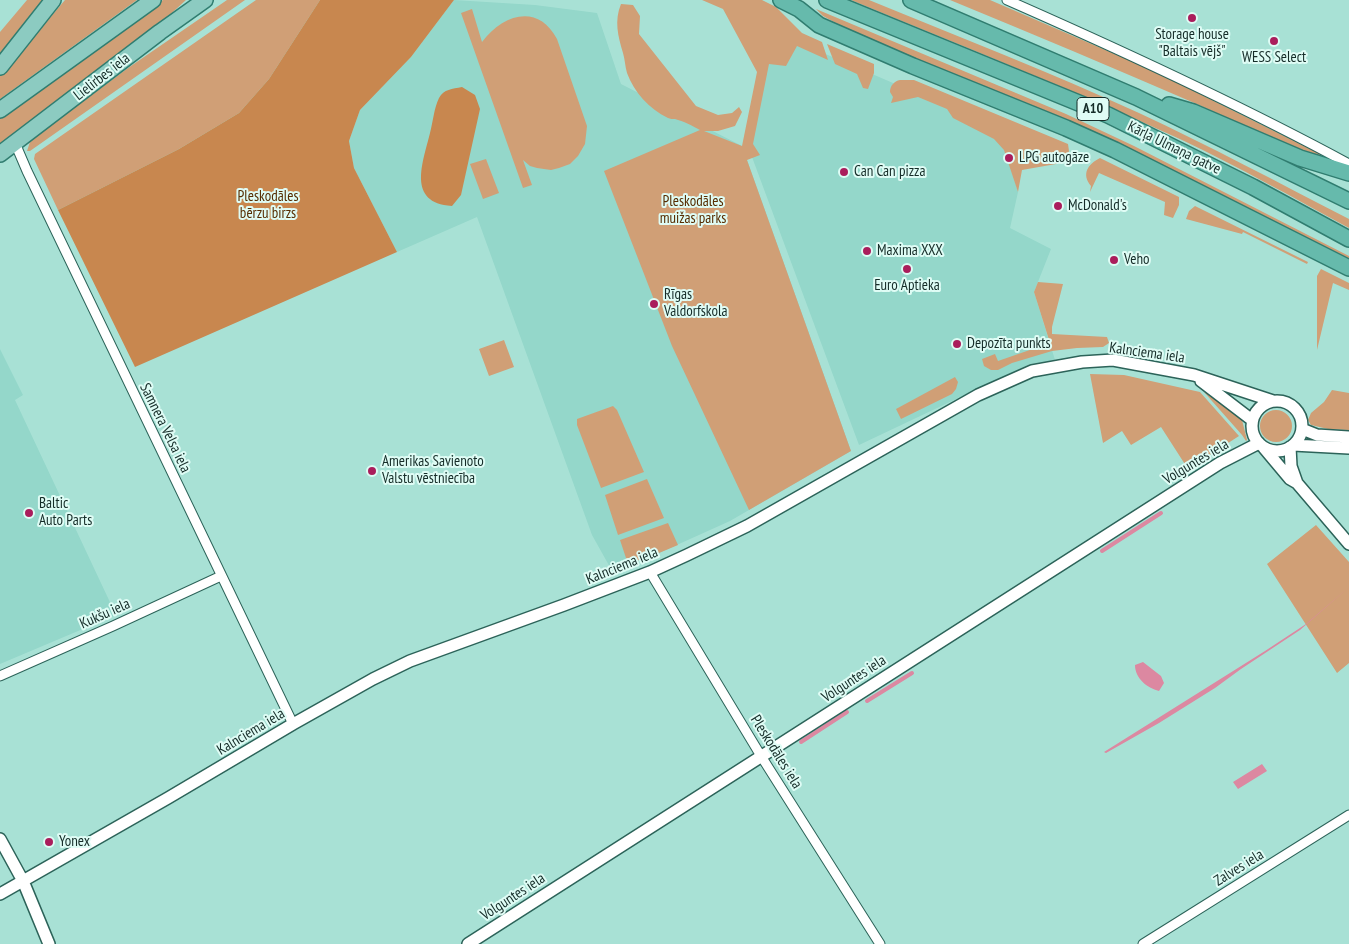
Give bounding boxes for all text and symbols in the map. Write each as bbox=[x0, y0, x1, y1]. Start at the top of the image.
marker: Storage house "Baltais vējš" bbox=[1186, 12, 1198, 24]
place label: Storage house "Baltais vējš" bbox=[1155, 26, 1229, 61]
marker: WESS Select bbox=[1268, 35, 1280, 47]
street label: Lielirbes iela bbox=[70, 49, 134, 105]
place label: WESS Select bbox=[1242, 49, 1306, 67]
road number: A10 bbox=[1077, 98, 1109, 120]
street label: Kārļa Ulmaņa gatve bbox=[1124, 118, 1224, 178]
place label: LPG autogāze bbox=[1019, 149, 1089, 167]
marker: LPG autogāze bbox=[1003, 152, 1015, 164]
place label: Can Can pizza bbox=[854, 163, 925, 181]
marker: Can Can pizza bbox=[838, 166, 850, 178]
park label: Pleskodāles bērzu birzs bbox=[238, 188, 298, 223]
park label: Pleskodāles muižas parks bbox=[660, 193, 726, 228]
place label: McDonald's bbox=[1068, 197, 1127, 215]
marker: McDonald's bbox=[1052, 200, 1064, 212]
place label: Maxima XXX bbox=[877, 242, 943, 260]
marker: Maxima XXX bbox=[861, 245, 873, 257]
place label: Veho bbox=[1124, 251, 1149, 269]
marker: Veho bbox=[1108, 254, 1120, 266]
marker: Euro Aptieka bbox=[901, 263, 913, 275]
place label: Euro Aptieka bbox=[874, 277, 940, 295]
place label: Rīgas Valdorfskola bbox=[664, 286, 727, 321]
marker: Rīgas Valdorfskola bbox=[648, 298, 660, 310]
place label: Depozīta punkts bbox=[967, 335, 1050, 353]
marker: Depozīta punkts bbox=[951, 338, 963, 350]
street label: Kalnciema iela bbox=[1108, 339, 1186, 367]
street label: Samnera Velsa iela bbox=[136, 380, 194, 476]
street label: Volguntes iela bbox=[1160, 435, 1232, 489]
place label: Amerikas Savienoto Valstu vēstniecība bbox=[382, 453, 484, 488]
marker: Amerikas Savienoto Valstu vēstniecība bbox=[366, 465, 378, 477]
place label: Baltic Auto Parts bbox=[39, 495, 92, 530]
marker: Baltic Auto Parts bbox=[23, 507, 35, 519]
street label: Kalnciema iela bbox=[583, 543, 661, 589]
street label: Kukšu iela bbox=[77, 595, 133, 633]
street label: Volguntes iela bbox=[818, 652, 890, 706]
street label: Kalnciema iela bbox=[214, 705, 288, 759]
street label: Pleskodāles iela bbox=[746, 712, 806, 792]
place label: Yonex bbox=[59, 833, 90, 851]
marker: Yonex bbox=[43, 836, 55, 848]
street label: Zalves iela bbox=[1211, 846, 1267, 890]
street label: Volguntes iela bbox=[477, 870, 549, 924]

